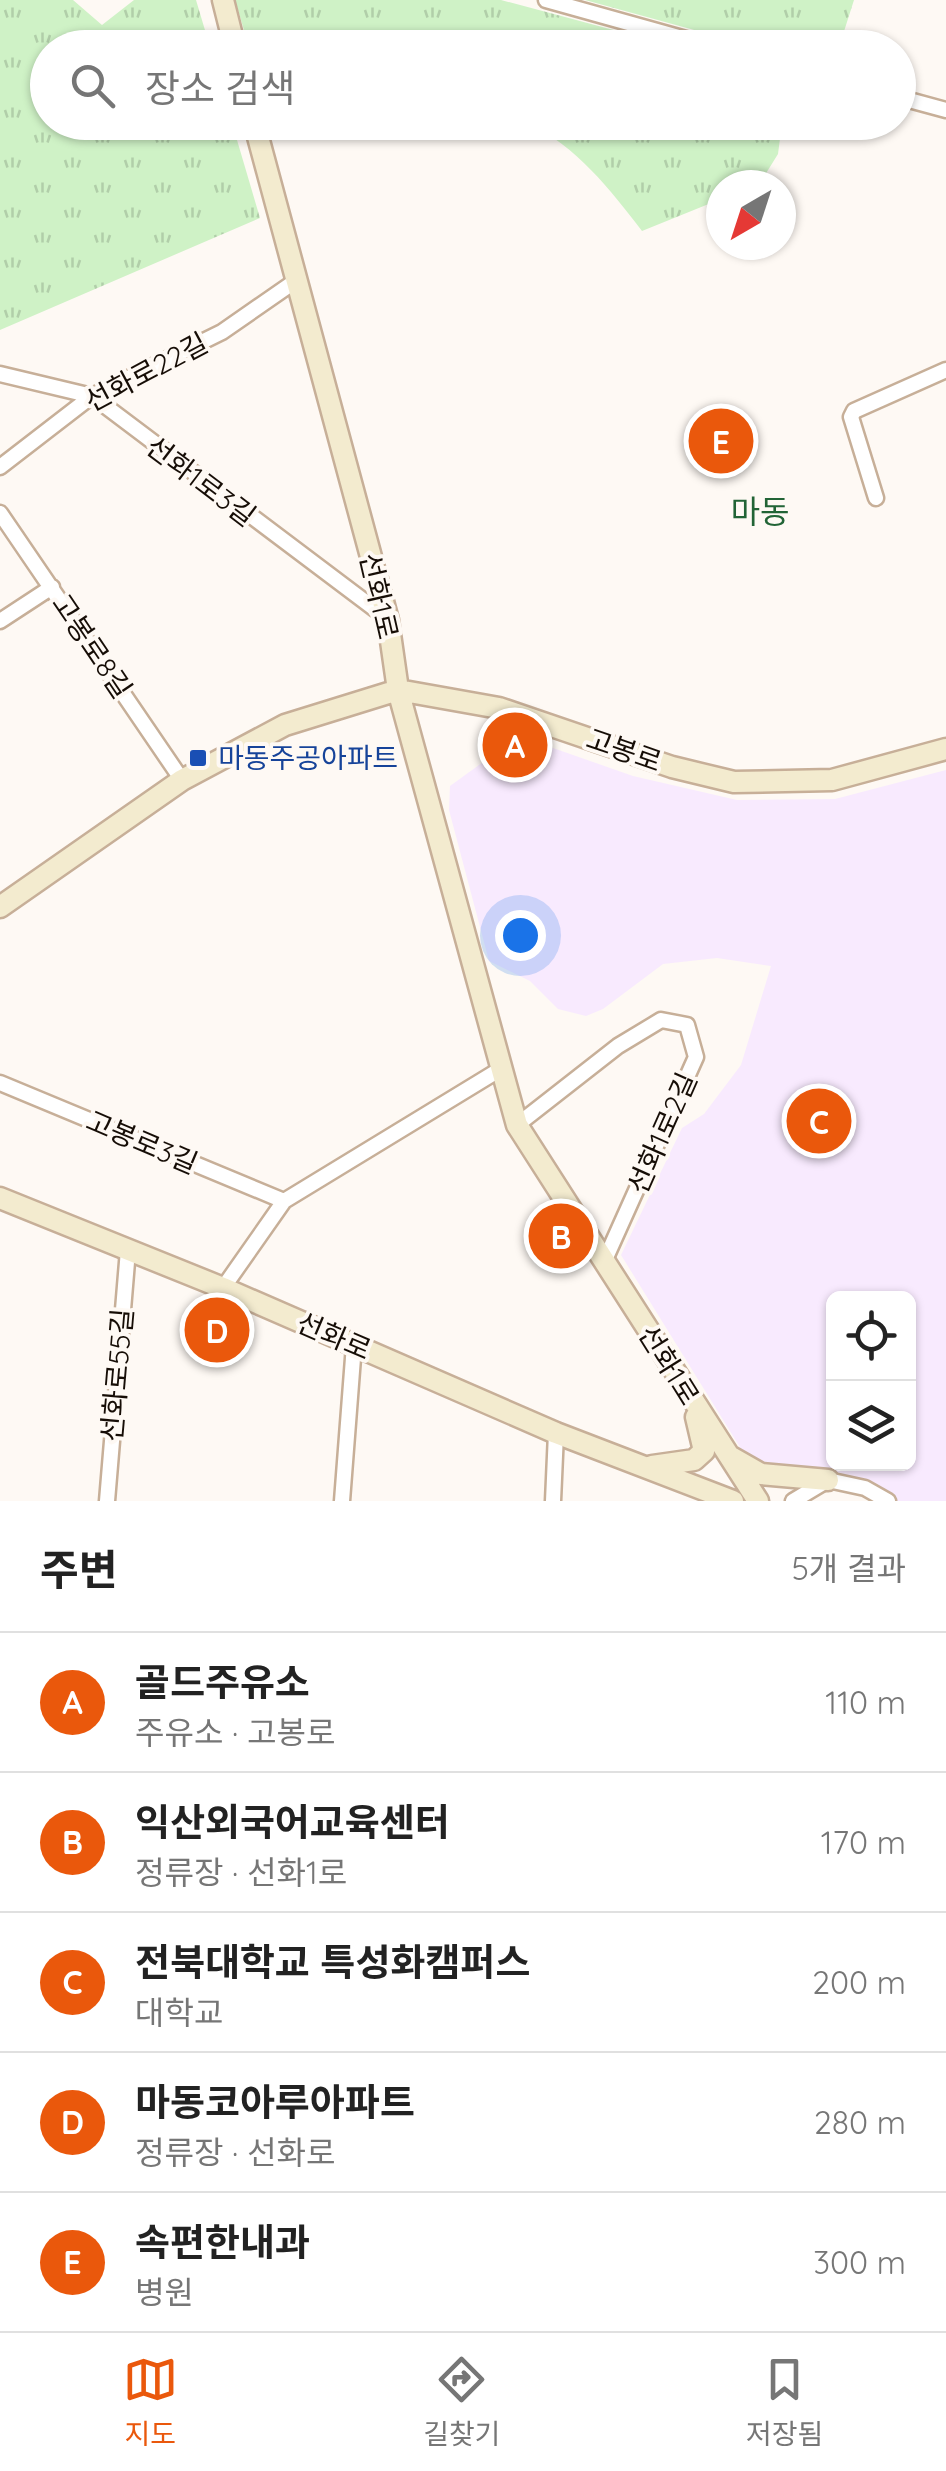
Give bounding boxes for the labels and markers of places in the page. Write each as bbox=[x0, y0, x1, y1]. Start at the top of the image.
pin: E bbox=[688, 404, 754, 478]
pin: A bbox=[482, 708, 548, 782]
place label: 마동주공아파트 bbox=[218, 740, 398, 775]
marker: 마동주공아파트 bbox=[187, 747, 209, 769]
pin: C bbox=[786, 1084, 852, 1158]
pin: B bbox=[528, 1198, 594, 1274]
pin: D bbox=[184, 1292, 250, 1368]

